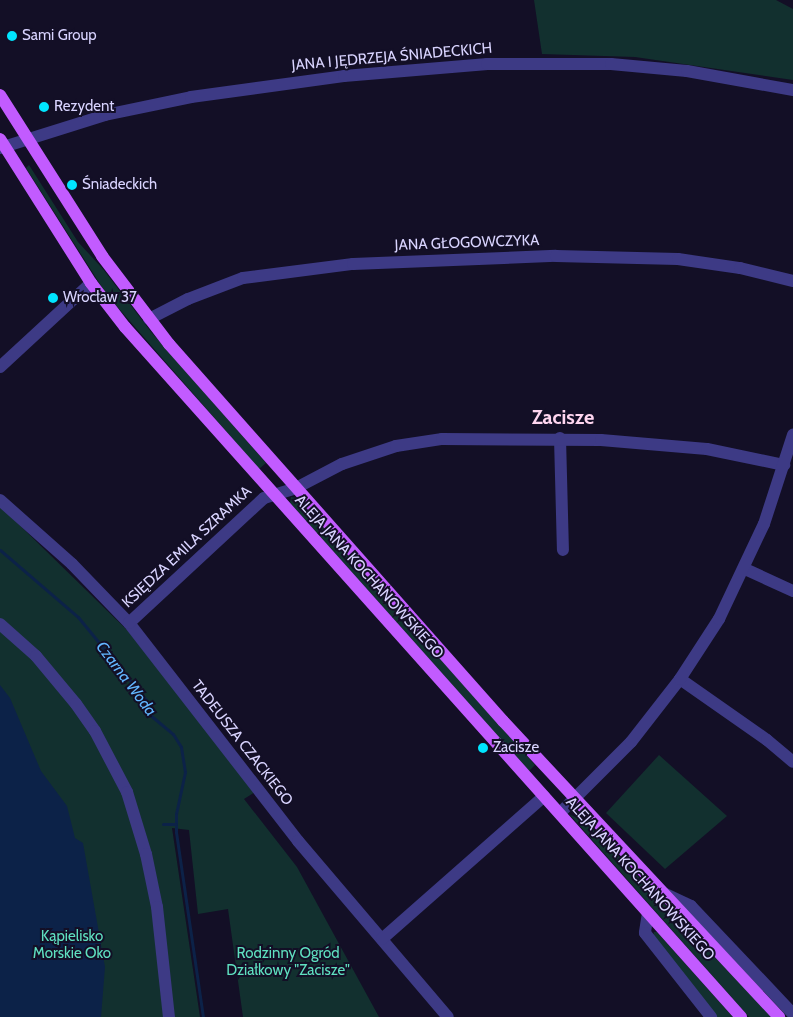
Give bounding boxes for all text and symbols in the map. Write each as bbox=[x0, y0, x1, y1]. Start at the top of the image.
place label: Sami Group bbox=[22, 27, 97, 45]
marker: Sami Group bbox=[6, 30, 18, 42]
street label: JANA I JĘDRZEJA ŚNIADECKICH bbox=[291, 39, 493, 75]
place label: Rezydent bbox=[54, 98, 114, 116]
marker: Rezydent bbox=[38, 101, 50, 113]
place label: Śniadeckich bbox=[82, 176, 157, 194]
marker: Śniadeckich bbox=[66, 179, 78, 191]
street label: JANA GŁOGOWCZYKA bbox=[394, 231, 540, 255]
place label: Wrocław 37 bbox=[63, 289, 137, 307]
marker: Wrocław 37 bbox=[47, 292, 59, 304]
district label: Zacisze bbox=[532, 405, 594, 429]
street label: KSIĘDZA EMILA SZRAMKA bbox=[119, 482, 255, 612]
street label: ALEJA JANA KOCHANOWSKIEGO bbox=[291, 492, 447, 662]
water label: Czarna Woda bbox=[92, 638, 160, 720]
street label: TADEUSZA CZACKIEGO bbox=[188, 677, 296, 809]
place label: Zacisze bbox=[493, 739, 539, 757]
marker: Zacisze bbox=[477, 742, 489, 754]
street label: ALEJA JANA KOCHANOWSKIEGO bbox=[562, 794, 718, 964]
park label: Kąpielisko Morskie Oko bbox=[33, 927, 111, 962]
park label: Rodzinny Ogród Działkowy "Zacisze" bbox=[226, 944, 350, 979]

